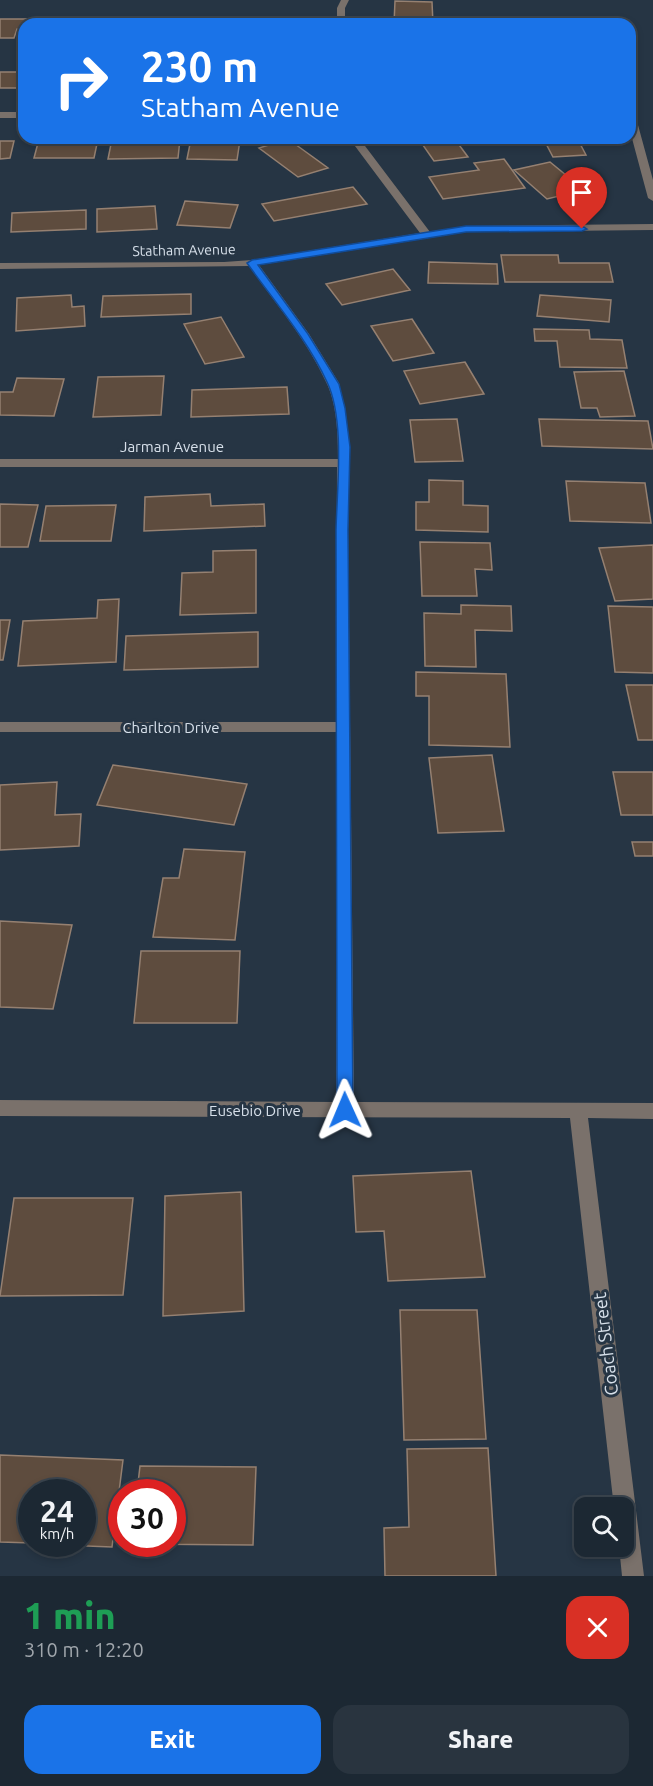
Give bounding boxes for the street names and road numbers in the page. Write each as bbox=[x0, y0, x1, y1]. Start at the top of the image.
street label: Statham Avenue bbox=[132, 241, 236, 259]
street label: Jarman Avenue bbox=[120, 438, 224, 455]
street label: Charlton Drive bbox=[122, 719, 220, 736]
street label: Eusebio Drive bbox=[209, 1102, 301, 1119]
street label: Coach Street bbox=[589, 1291, 621, 1397]

